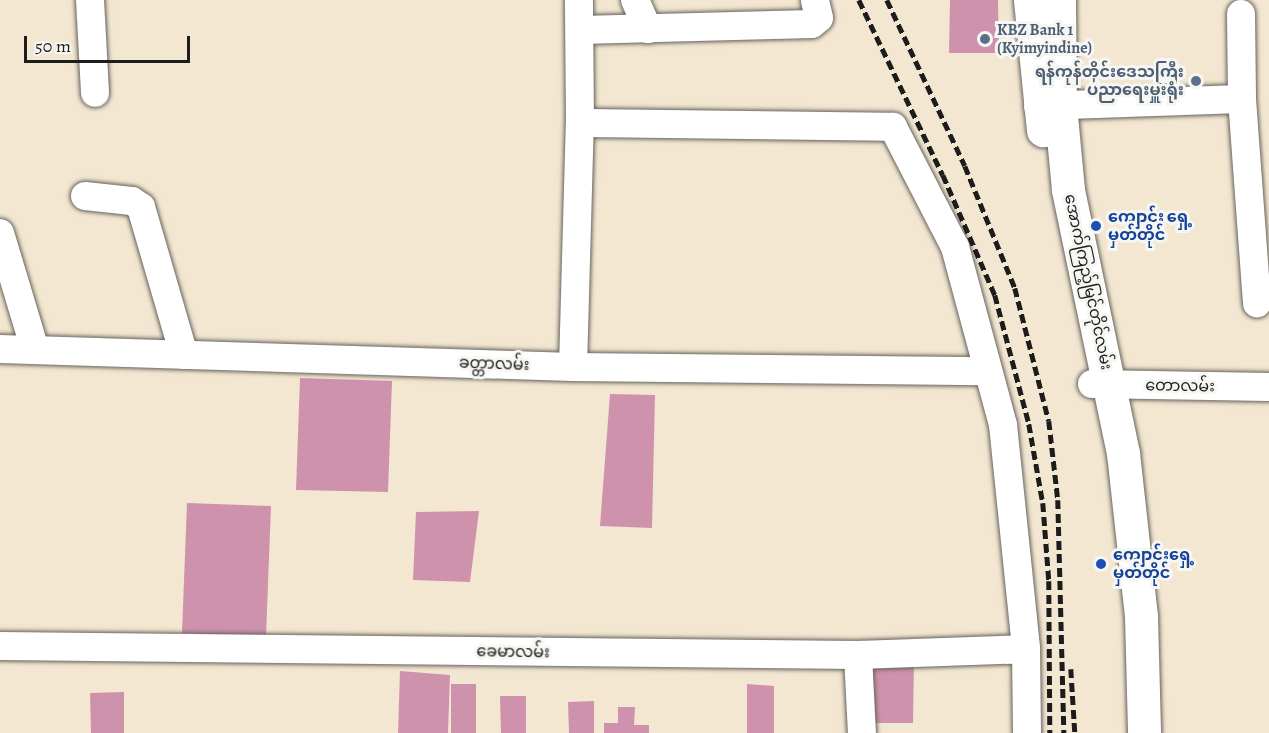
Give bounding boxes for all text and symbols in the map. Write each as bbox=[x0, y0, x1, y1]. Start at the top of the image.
place label: KBZ Bank 1 (Kyimyindine) bbox=[997, 20, 1092, 58]
scale bar bbox=[27, 24, 194, 62]
marker: KBZ Bank 1 (Kyimyindine) bbox=[978, 32, 992, 46]
text: 50 m bbox=[35, 34, 71, 58]
place label: ရန်ကုန်တိုင်းဒေသကြီး ပညာရေးမှူးရုံး bbox=[1035, 62, 1184, 100]
marker: ရန်ကုန်တိုင်းဒေသကြီး ပညာရေးမှူးရုံး bbox=[1189, 74, 1203, 88]
street label: အောက်ကြည့်မြင်တိုင်လမ်း bbox=[1060, 192, 1116, 372]
place label: ကျောင်း ရှေ့ မှတ်တိုင် bbox=[1108, 207, 1192, 245]
marker: ကျောင်း ရှေ့ မှတ်တိုင် bbox=[1089, 219, 1103, 233]
street label: ခတ္တာလမ်း bbox=[458, 353, 530, 375]
street label: တောလမ်း bbox=[1145, 376, 1215, 396]
place label: ကျောင်းရှေ့ မှတ်တိုင် bbox=[1113, 545, 1194, 583]
marker: ကျောင်းရှေ့ မှတ်တိုင် bbox=[1094, 557, 1108, 571]
street label: ခေမာလမ်း bbox=[476, 642, 550, 662]

